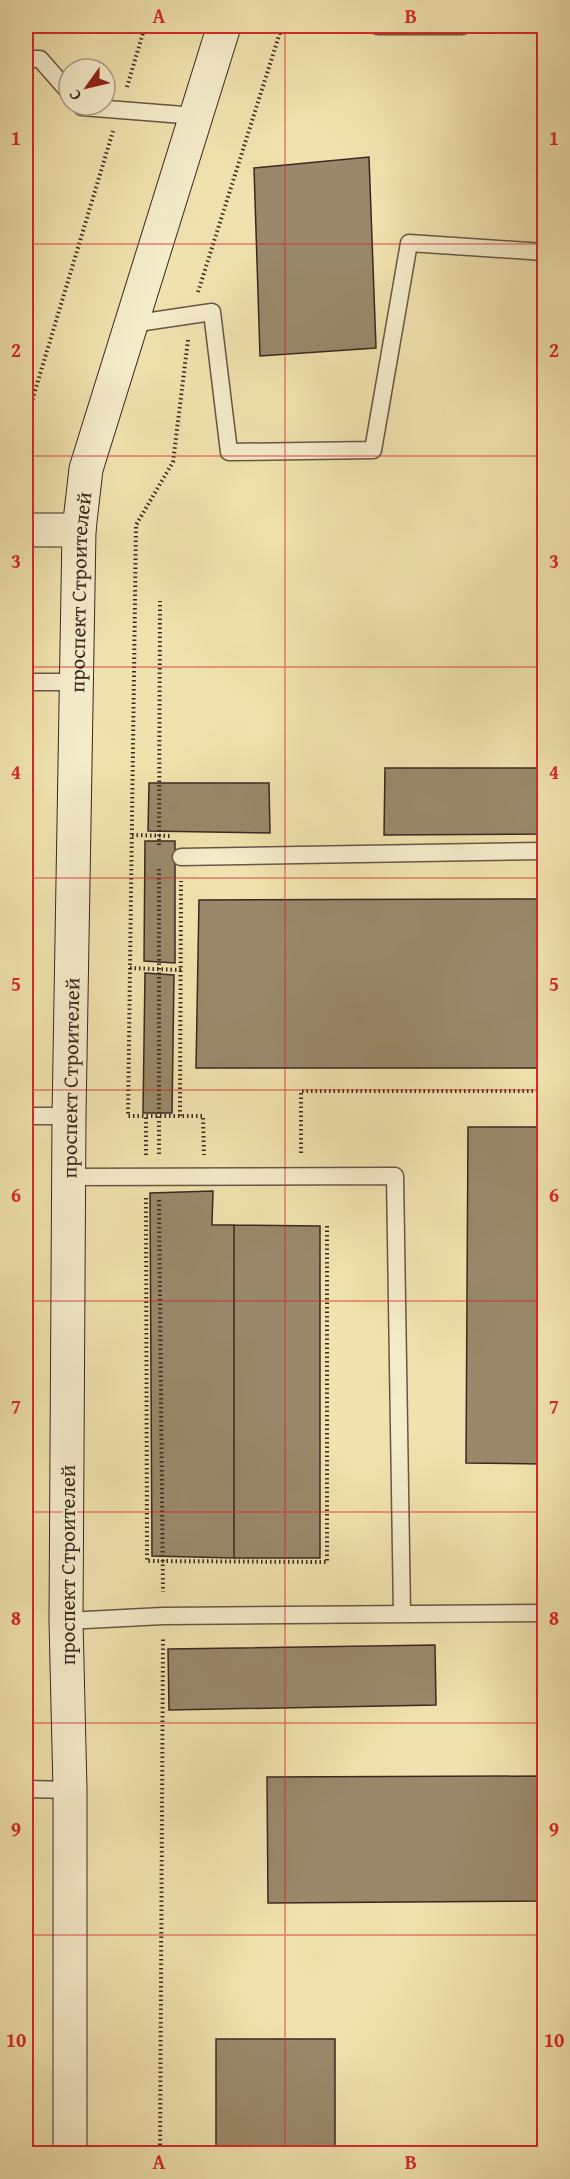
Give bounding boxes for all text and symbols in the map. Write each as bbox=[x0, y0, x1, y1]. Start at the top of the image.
text: A bbox=[153, 1, 166, 30]
text: B bbox=[405, 1, 417, 30]
north arrow bbox=[57, 57, 117, 117]
text: С bbox=[62, 85, 87, 106]
text: 1 bbox=[11, 123, 21, 152]
text: 1 bbox=[549, 123, 559, 152]
text: 2 bbox=[11, 335, 21, 364]
text: 2 bbox=[549, 335, 559, 364]
street label: проспект Строителей bbox=[61, 490, 99, 693]
text: 3 bbox=[11, 546, 21, 575]
text: 3 bbox=[549, 546, 559, 575]
text: 4 bbox=[11, 757, 21, 786]
text: 4 bbox=[549, 757, 559, 786]
text: 5 bbox=[11, 969, 21, 998]
text: 5 bbox=[549, 969, 559, 998]
street label: проспект Строителей bbox=[53, 977, 87, 1179]
text: 6 bbox=[11, 1180, 21, 1209]
text: 6 bbox=[549, 1180, 559, 1209]
text: 7 bbox=[11, 1391, 21, 1420]
text: 7 bbox=[549, 1391, 559, 1420]
street label: проспект Строителей bbox=[52, 1465, 83, 1665]
text: 8 bbox=[11, 1603, 21, 1632]
text: 8 bbox=[549, 1603, 559, 1632]
text: 9 bbox=[11, 1814, 21, 1843]
text: 9 bbox=[549, 1814, 559, 1843]
text: 10 bbox=[6, 2025, 26, 2054]
text: 10 bbox=[544, 2025, 564, 2054]
text: A bbox=[153, 2147, 166, 2176]
text: B bbox=[405, 2147, 417, 2176]

